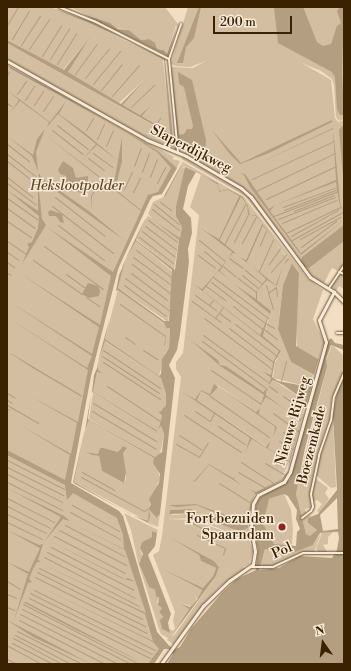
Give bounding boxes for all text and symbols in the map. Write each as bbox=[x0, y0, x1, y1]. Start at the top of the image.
scale bar bbox=[215, 8, 294, 34]
text: 200 m bbox=[220, 15, 256, 30]
street label: Slaperdijkweg bbox=[148, 121, 234, 177]
park label: Hekslootpolder bbox=[30, 178, 124, 194]
street label: Nieuwe Rijweg bbox=[272, 374, 314, 468]
street label: Boezemkade bbox=[294, 404, 330, 486]
place label: Fort bezuiden Spaarndam bbox=[186, 511, 274, 544]
marker: Fort bezuiden Spaarndam bbox=[277, 522, 287, 532]
street label: Pol bbox=[269, 539, 295, 563]
north arrow bbox=[303, 623, 343, 663]
text: N bbox=[314, 624, 326, 639]

